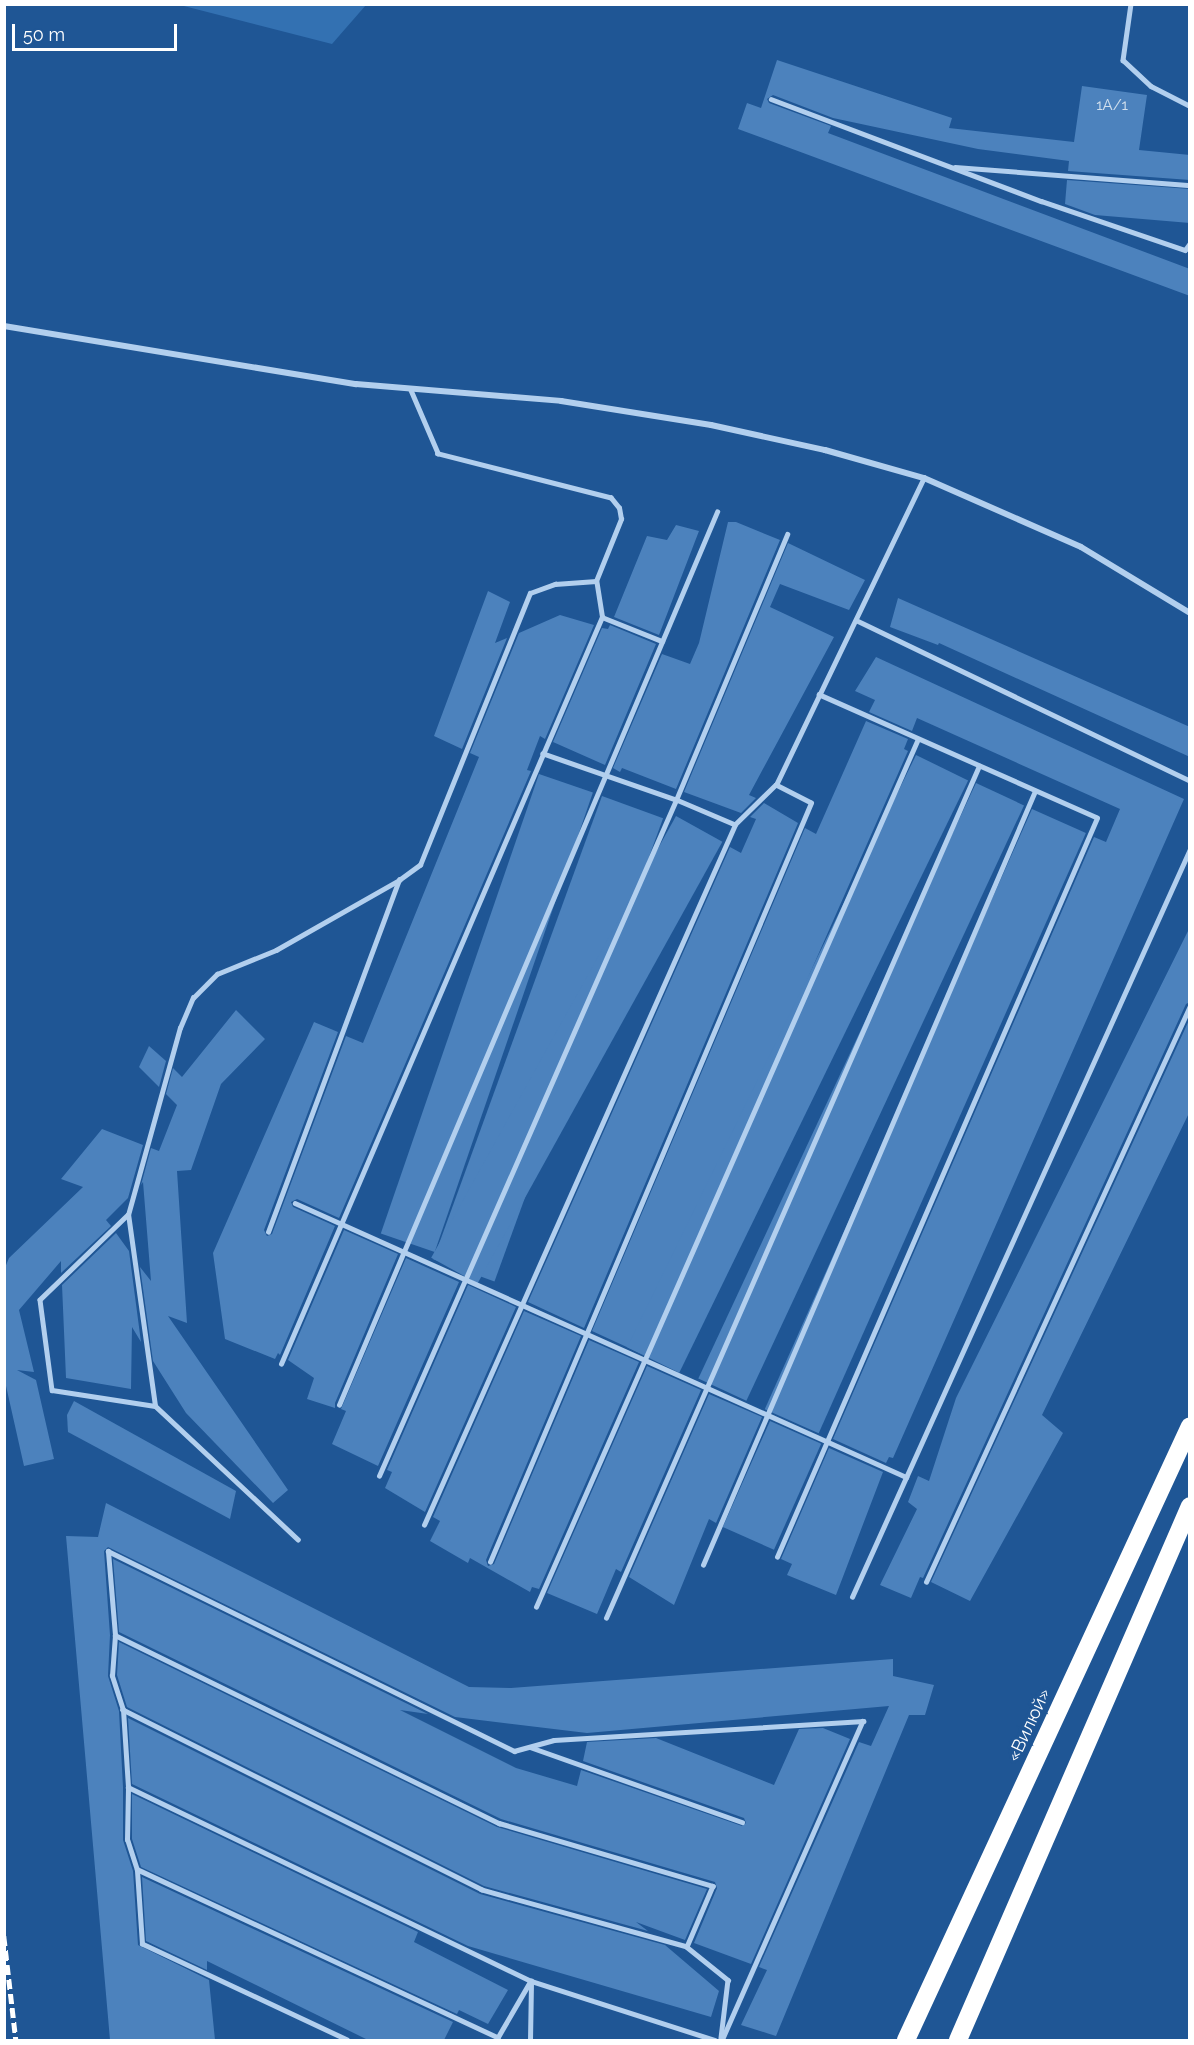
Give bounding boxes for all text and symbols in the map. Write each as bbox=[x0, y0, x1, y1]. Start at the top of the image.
scale bar bbox=[15, 12, 180, 50]
text: 50 m bbox=[23, 24, 65, 45]
house number: 1А/1 bbox=[1096, 97, 1128, 115]
street label: «Вилюй» bbox=[1003, 1685, 1055, 1765]

